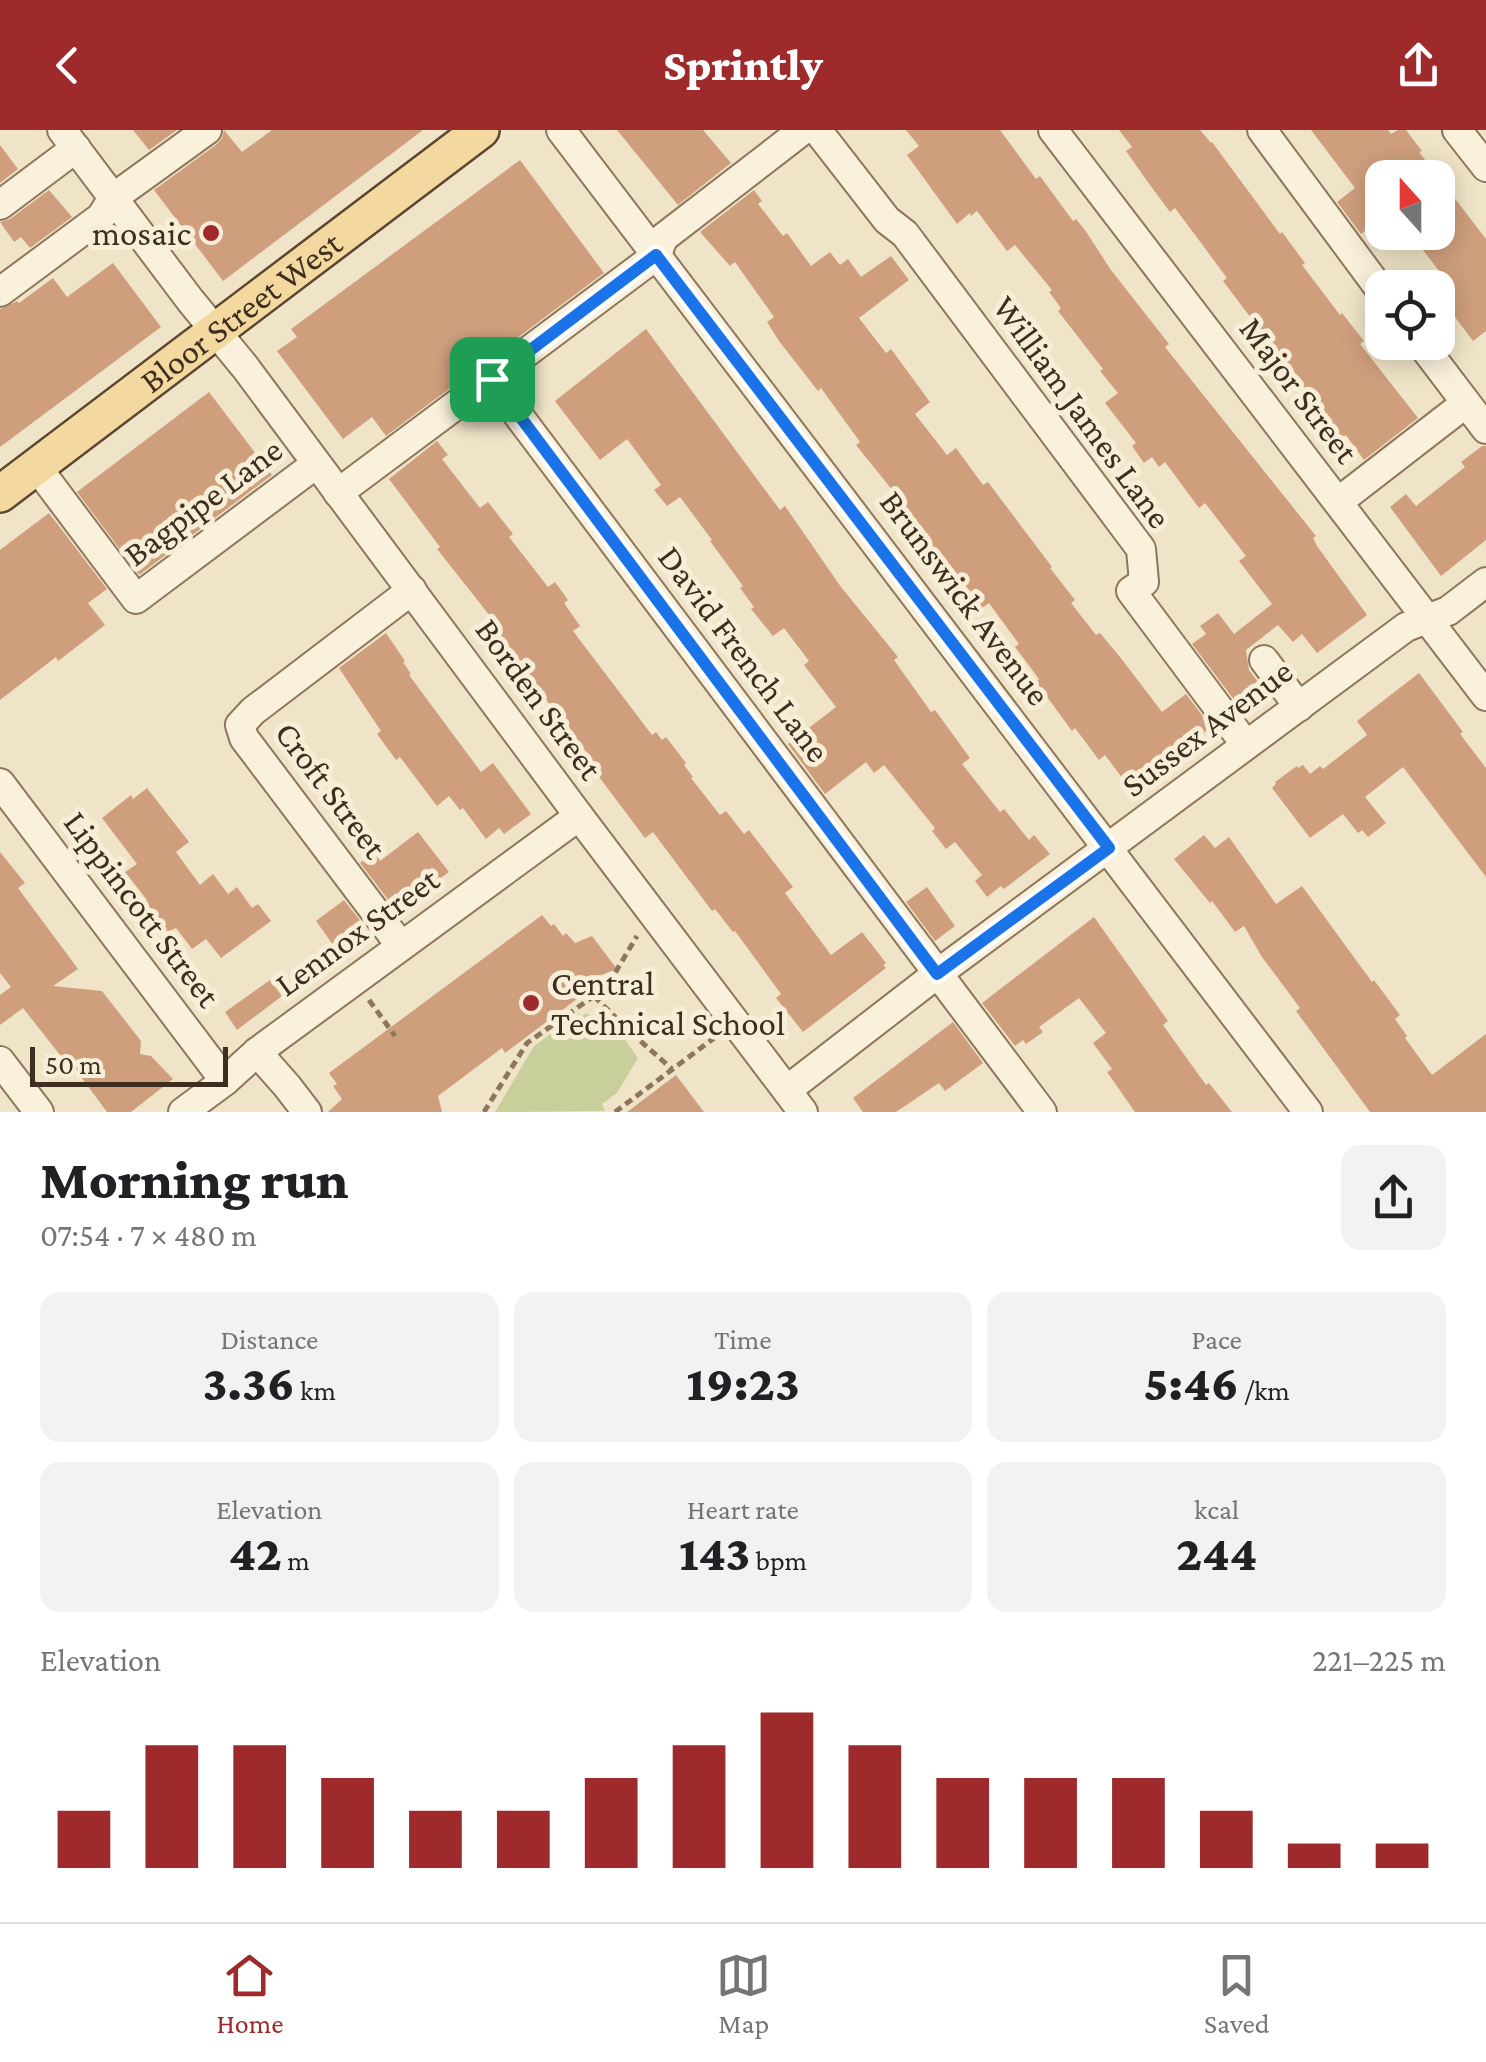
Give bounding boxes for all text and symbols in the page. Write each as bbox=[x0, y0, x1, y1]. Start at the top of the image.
icon: back bbox=[40, 38, 95, 93]
icon: share bbox=[1391, 38, 1446, 93]
text: Sprintly bbox=[663, 40, 823, 90]
north arrow bbox=[1365, 160, 1455, 250]
map controls bbox=[1365, 160, 1455, 360]
place label: mosaic bbox=[92, 214, 191, 253]
marker: mosaic bbox=[200, 222, 222, 244]
street label: Bloor Street West bbox=[133, 223, 349, 400]
button: locate bbox=[1365, 270, 1455, 360]
street label: William James Lane bbox=[985, 288, 1179, 536]
street label: Major Street bbox=[1232, 310, 1367, 471]
pin bbox=[450, 337, 535, 422]
icon: arrive bbox=[465, 352, 520, 407]
street label: Bagpipe Lane bbox=[116, 430, 290, 574]
street label: Brunswick Avenue bbox=[872, 483, 1058, 713]
street label: David French Lane bbox=[650, 538, 838, 770]
street label: Borden Street bbox=[468, 611, 611, 787]
street label: Sussex Avenue bbox=[1114, 651, 1300, 805]
street label: Croft Street bbox=[267, 714, 395, 866]
street label: Lippincott Street bbox=[56, 804, 228, 1015]
street label: Lennox Street bbox=[268, 859, 447, 1004]
place label: Central Technical School bbox=[551, 964, 785, 1043]
marker: Central Technical School bbox=[520, 992, 542, 1014]
scale bar bbox=[30, 1042, 228, 1086]
text: 50 m bbox=[45, 1049, 102, 1080]
button: share bbox=[1341, 1145, 1446, 1250]
text: Morning run bbox=[40, 1149, 349, 1210]
text: 07:54 · 7 × 480 m bbox=[40, 1217, 257, 1253]
text: Distance bbox=[220, 1324, 318, 1355]
text: Time bbox=[714, 1324, 772, 1355]
text: Pace bbox=[1191, 1324, 1242, 1355]
text: 3.36 bbox=[203, 1355, 295, 1411]
text: 19:23 bbox=[686, 1355, 800, 1411]
text: 5:46 bbox=[1143, 1355, 1239, 1411]
text: km bbox=[295, 1375, 336, 1406]
text: /km bbox=[1239, 1375, 1290, 1406]
text: Elevation bbox=[216, 1494, 322, 1525]
text: Heart rate bbox=[687, 1494, 799, 1525]
text: kcal bbox=[1194, 1494, 1239, 1525]
text: 42 bbox=[229, 1525, 282, 1581]
text: 143 bbox=[679, 1525, 750, 1581]
text: 244 bbox=[1176, 1525, 1257, 1581]
text: m bbox=[282, 1545, 310, 1576]
text: bpm bbox=[750, 1545, 807, 1576]
text: Elevation bbox=[40, 1642, 161, 1678]
text: 221–225 m bbox=[1312, 1642, 1446, 1678]
tab: Home bbox=[216, 1948, 283, 2039]
tab: Map bbox=[716, 1948, 771, 2039]
tab: Saved bbox=[1204, 1948, 1270, 2039]

